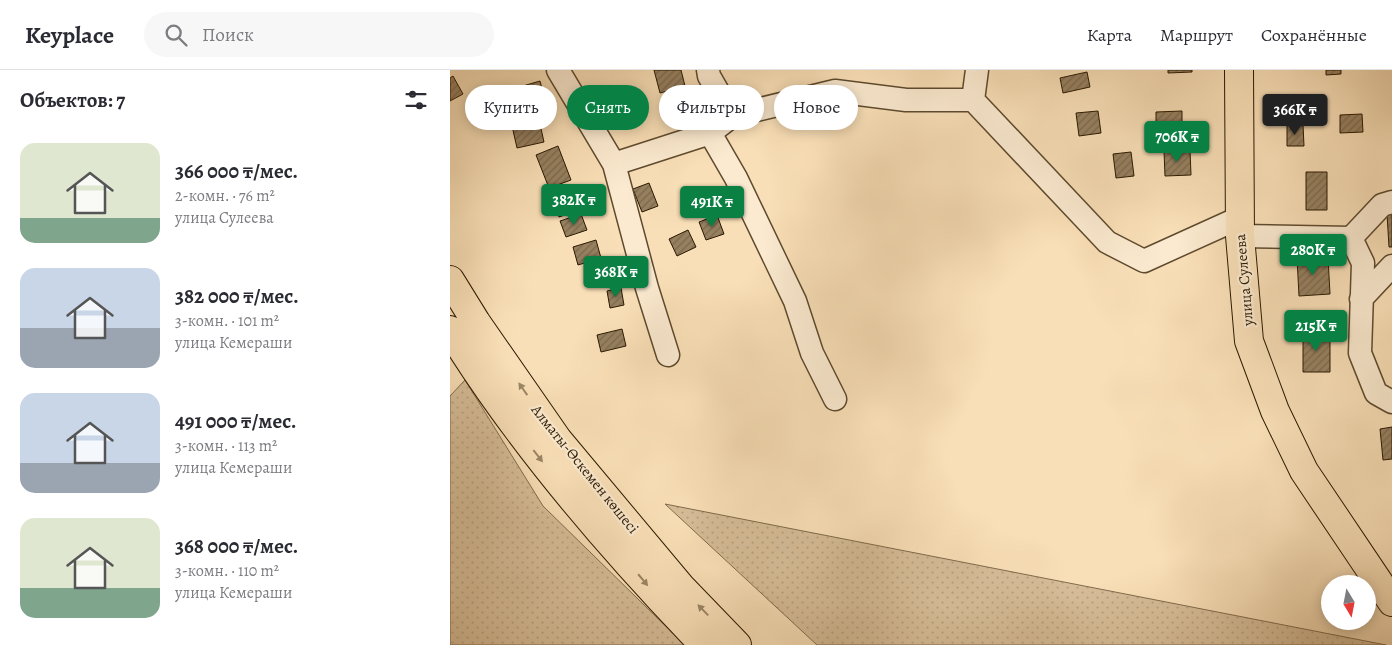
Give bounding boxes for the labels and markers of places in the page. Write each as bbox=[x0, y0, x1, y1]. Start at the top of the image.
pin: 366K ₸ bbox=[1254, 93, 1336, 136]
pin: 706K ₸ bbox=[1136, 121, 1218, 163]
pin: 382K ₸ bbox=[533, 184, 615, 226]
pin: 491K ₸ bbox=[671, 186, 753, 228]
pin: 280K ₸ bbox=[1272, 234, 1354, 276]
pin: 368K ₸ bbox=[575, 256, 657, 298]
pin: 215K ₸ bbox=[1275, 310, 1357, 352]

